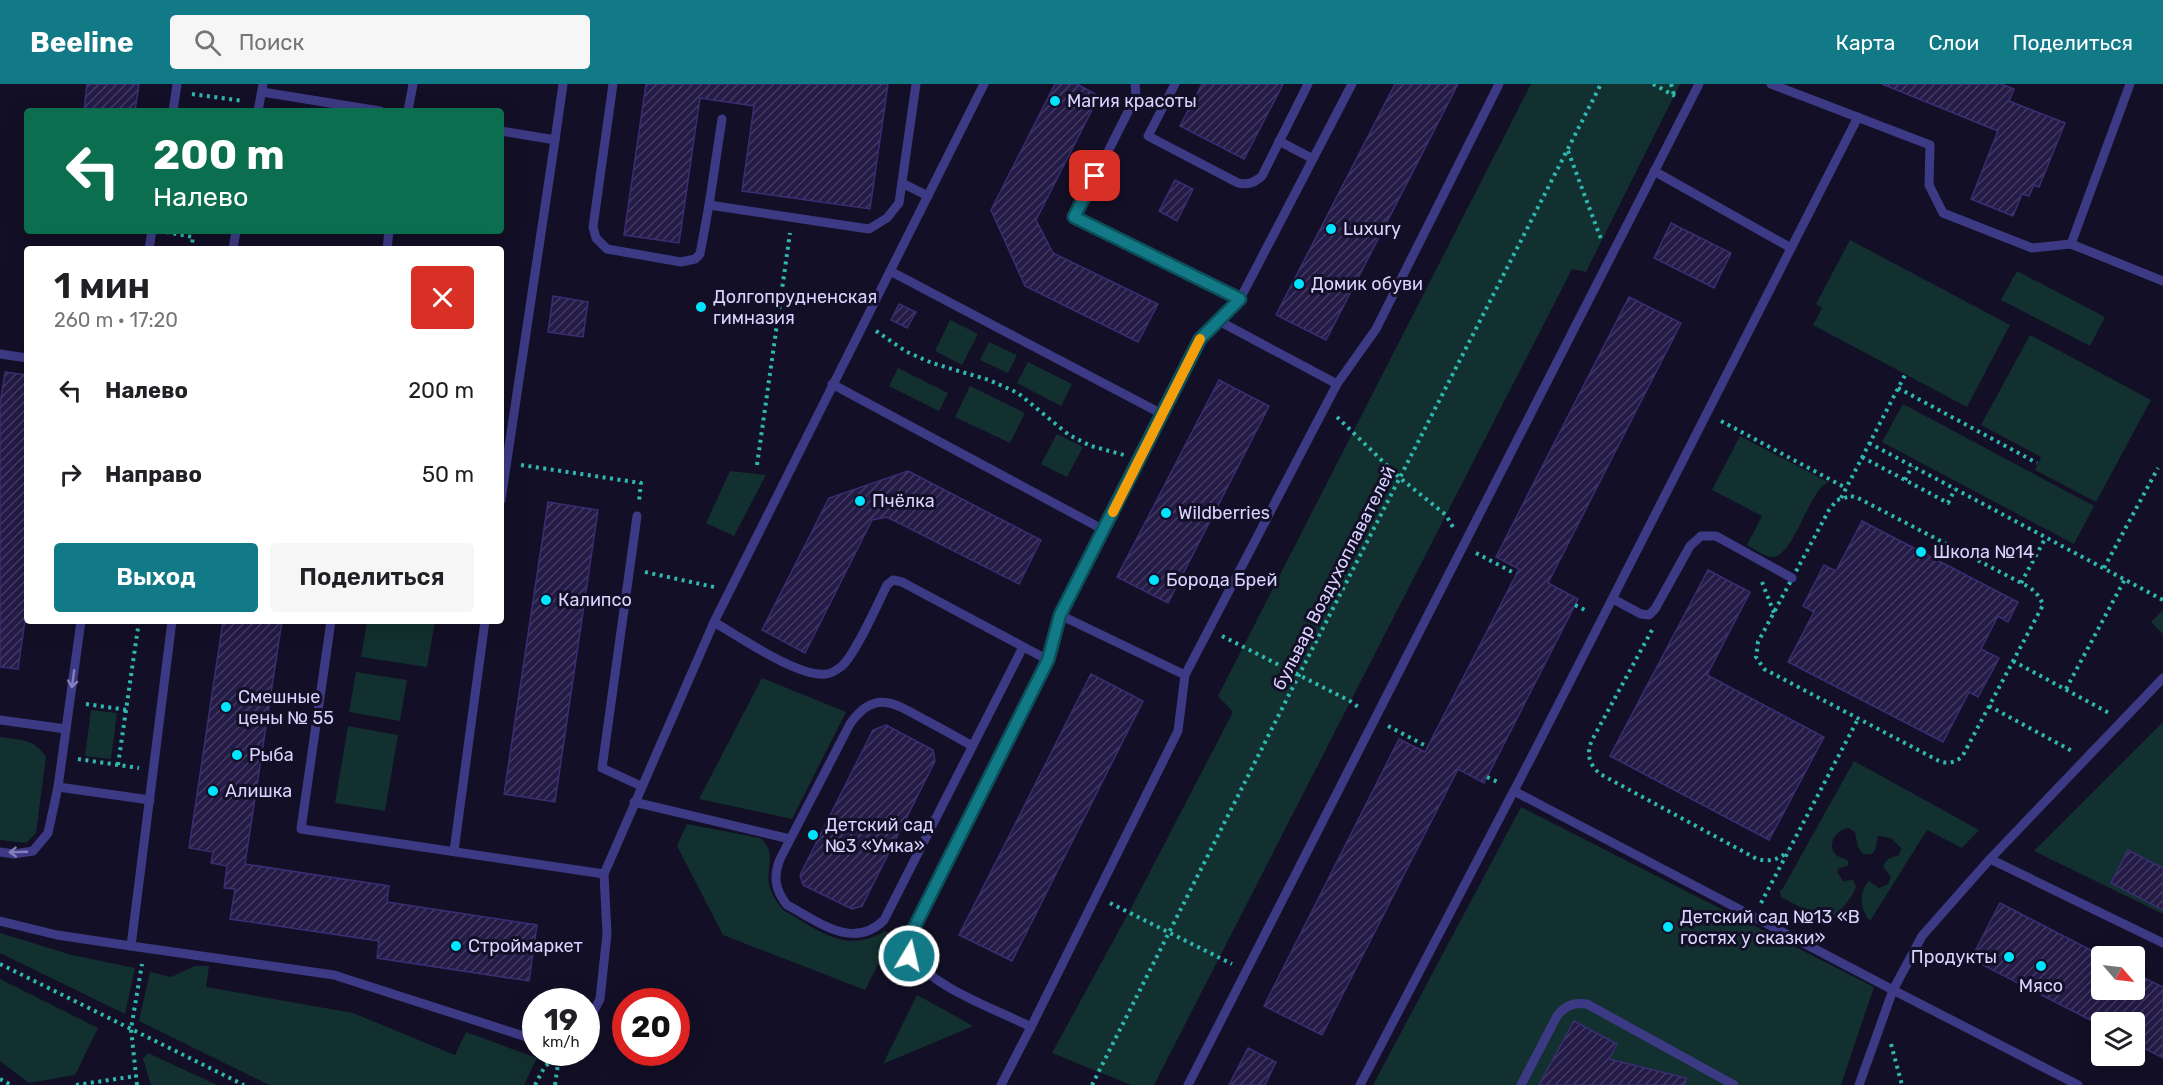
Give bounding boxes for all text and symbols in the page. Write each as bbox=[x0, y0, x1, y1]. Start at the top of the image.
search box bbox=[170, 15, 590, 69]
text: Beeline bbox=[30, 26, 134, 59]
icon: search bbox=[191, 26, 224, 59]
text: Поиск bbox=[239, 29, 304, 56]
text: Карта bbox=[1835, 30, 1895, 55]
text: Слои bbox=[1928, 30, 1979, 55]
text: Поделиться bbox=[2012, 30, 2133, 55]
place label: Магия красоты bbox=[1067, 90, 1197, 112]
marker: Магия красоты bbox=[1048, 94, 1062, 108]
text: 200 m bbox=[153, 130, 285, 180]
icon: left bbox=[54, 132, 132, 210]
pin bbox=[1069, 150, 1120, 201]
icon: arrive bbox=[1078, 159, 1111, 192]
text: Налево bbox=[153, 181, 249, 213]
place label: Luxury bbox=[1343, 218, 1401, 240]
marker: Luxury bbox=[1324, 222, 1338, 236]
text: 1 мин bbox=[54, 264, 150, 307]
button: close bbox=[411, 266, 474, 329]
place label: Домик обуви bbox=[1311, 273, 1423, 295]
marker: Домик обуви bbox=[1292, 277, 1306, 291]
place label: Долгопрудненская гимназия bbox=[713, 286, 877, 329]
marker: Долгопрудненская гимназия bbox=[694, 300, 708, 314]
text: 260 m · 17:20 bbox=[54, 308, 178, 332]
icon: left bbox=[54, 374, 87, 407]
text: Налево bbox=[105, 377, 188, 404]
text: 200 m bbox=[408, 377, 474, 404]
icon: right bbox=[54, 458, 87, 491]
text: Направо bbox=[105, 461, 202, 488]
text: 50 m bbox=[422, 461, 474, 488]
street label: бульвар Воздухоплавателей bbox=[1268, 462, 1400, 694]
place label: Пчёлка bbox=[872, 490, 935, 512]
marker: Пчёлка bbox=[853, 494, 867, 508]
place label: Wildberries bbox=[1178, 502, 1270, 524]
marker: Wildberries bbox=[1159, 506, 1173, 520]
place label: Школа №14 bbox=[1933, 541, 2034, 563]
button: Выход bbox=[54, 543, 258, 612]
button: Поделиться bbox=[270, 543, 474, 612]
marker: Школа №14 bbox=[1914, 545, 1928, 559]
place label: Борода Брей bbox=[1166, 569, 1277, 591]
marker: Борода Брей bbox=[1147, 573, 1161, 587]
place label: Калипсо bbox=[558, 589, 632, 611]
marker: Калипсо bbox=[539, 593, 553, 607]
one-way arrow bbox=[67, 669, 78, 688]
place label: Смешные цены № 55 bbox=[238, 686, 334, 729]
marker: Смешные цены № 55 bbox=[219, 700, 233, 714]
place label: Рыба bbox=[249, 744, 294, 766]
marker: Рыба bbox=[230, 748, 244, 762]
place label: Алишка bbox=[225, 780, 292, 802]
marker: Алишка bbox=[206, 784, 220, 798]
place label: Детский сад №3 «Умка» bbox=[825, 814, 934, 857]
marker: Детский сад №3 «Умка» bbox=[806, 828, 820, 842]
one-way arrow bbox=[9, 847, 28, 858]
place label: Детский сад №13 «В гостях у сказки» bbox=[1680, 906, 1860, 949]
marker: Детский сад №13 «В гостях у сказки» bbox=[1661, 920, 1675, 934]
position arrow bbox=[877, 924, 941, 988]
place label: Строймаркет bbox=[468, 935, 583, 957]
marker: Строймаркет bbox=[449, 939, 463, 953]
place label: Продукты bbox=[1911, 946, 1997, 968]
north arrow bbox=[2091, 946, 2145, 1000]
map controls bbox=[2091, 946, 2145, 1066]
marker: Продукты bbox=[2002, 950, 2016, 964]
marker: Мясо bbox=[2034, 959, 2048, 973]
place label: Мясо bbox=[2019, 975, 2063, 997]
speed limit sign: 20 bbox=[612, 988, 690, 1066]
text: 19 bbox=[544, 1002, 578, 1038]
button: layers bbox=[2091, 1012, 2145, 1066]
text: km/h bbox=[542, 1033, 580, 1051]

